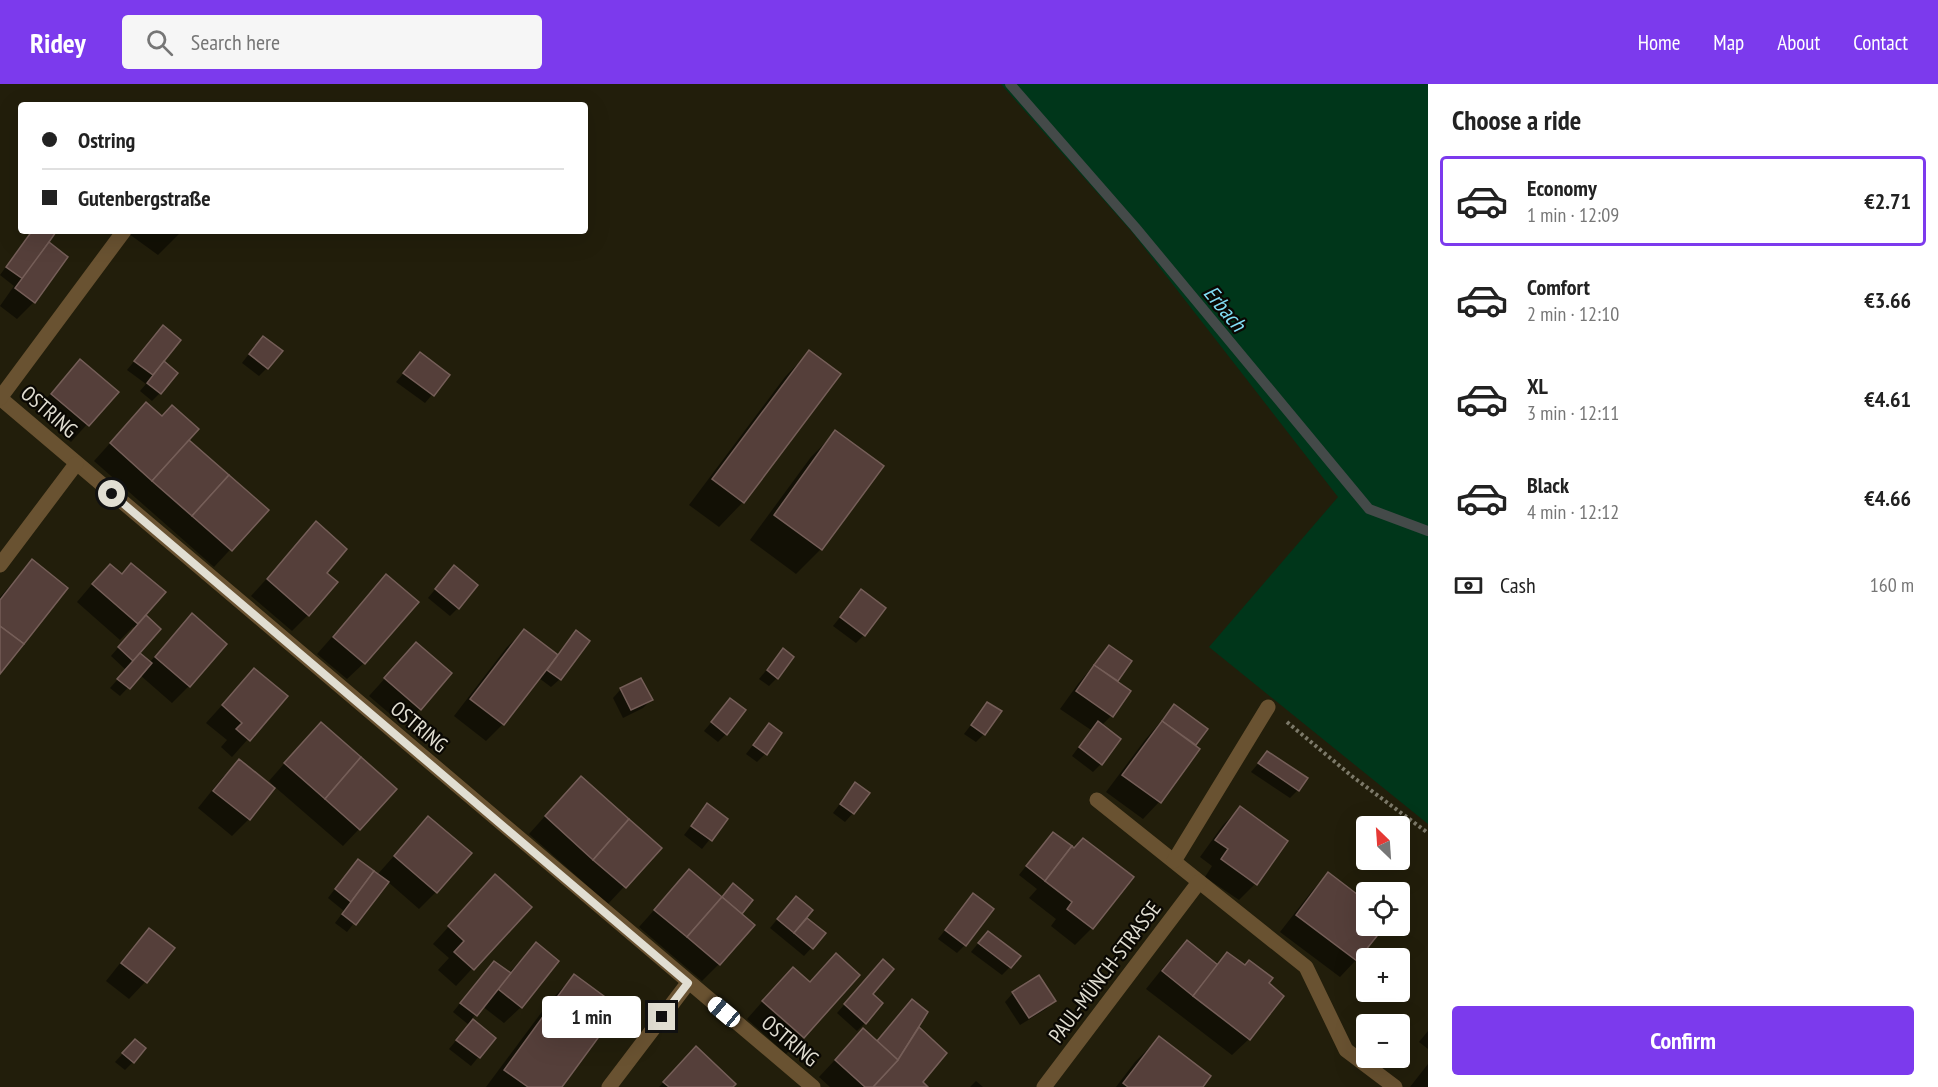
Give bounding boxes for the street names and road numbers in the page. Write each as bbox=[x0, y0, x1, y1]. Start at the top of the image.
street label: OSTRING bbox=[15, 380, 83, 444]
street label: OSTRING bbox=[385, 695, 453, 758]
street label: PAUL-MÜNCH-STRASSE bbox=[1043, 896, 1167, 1048]
street label: OSTRING bbox=[756, 1009, 824, 1072]

